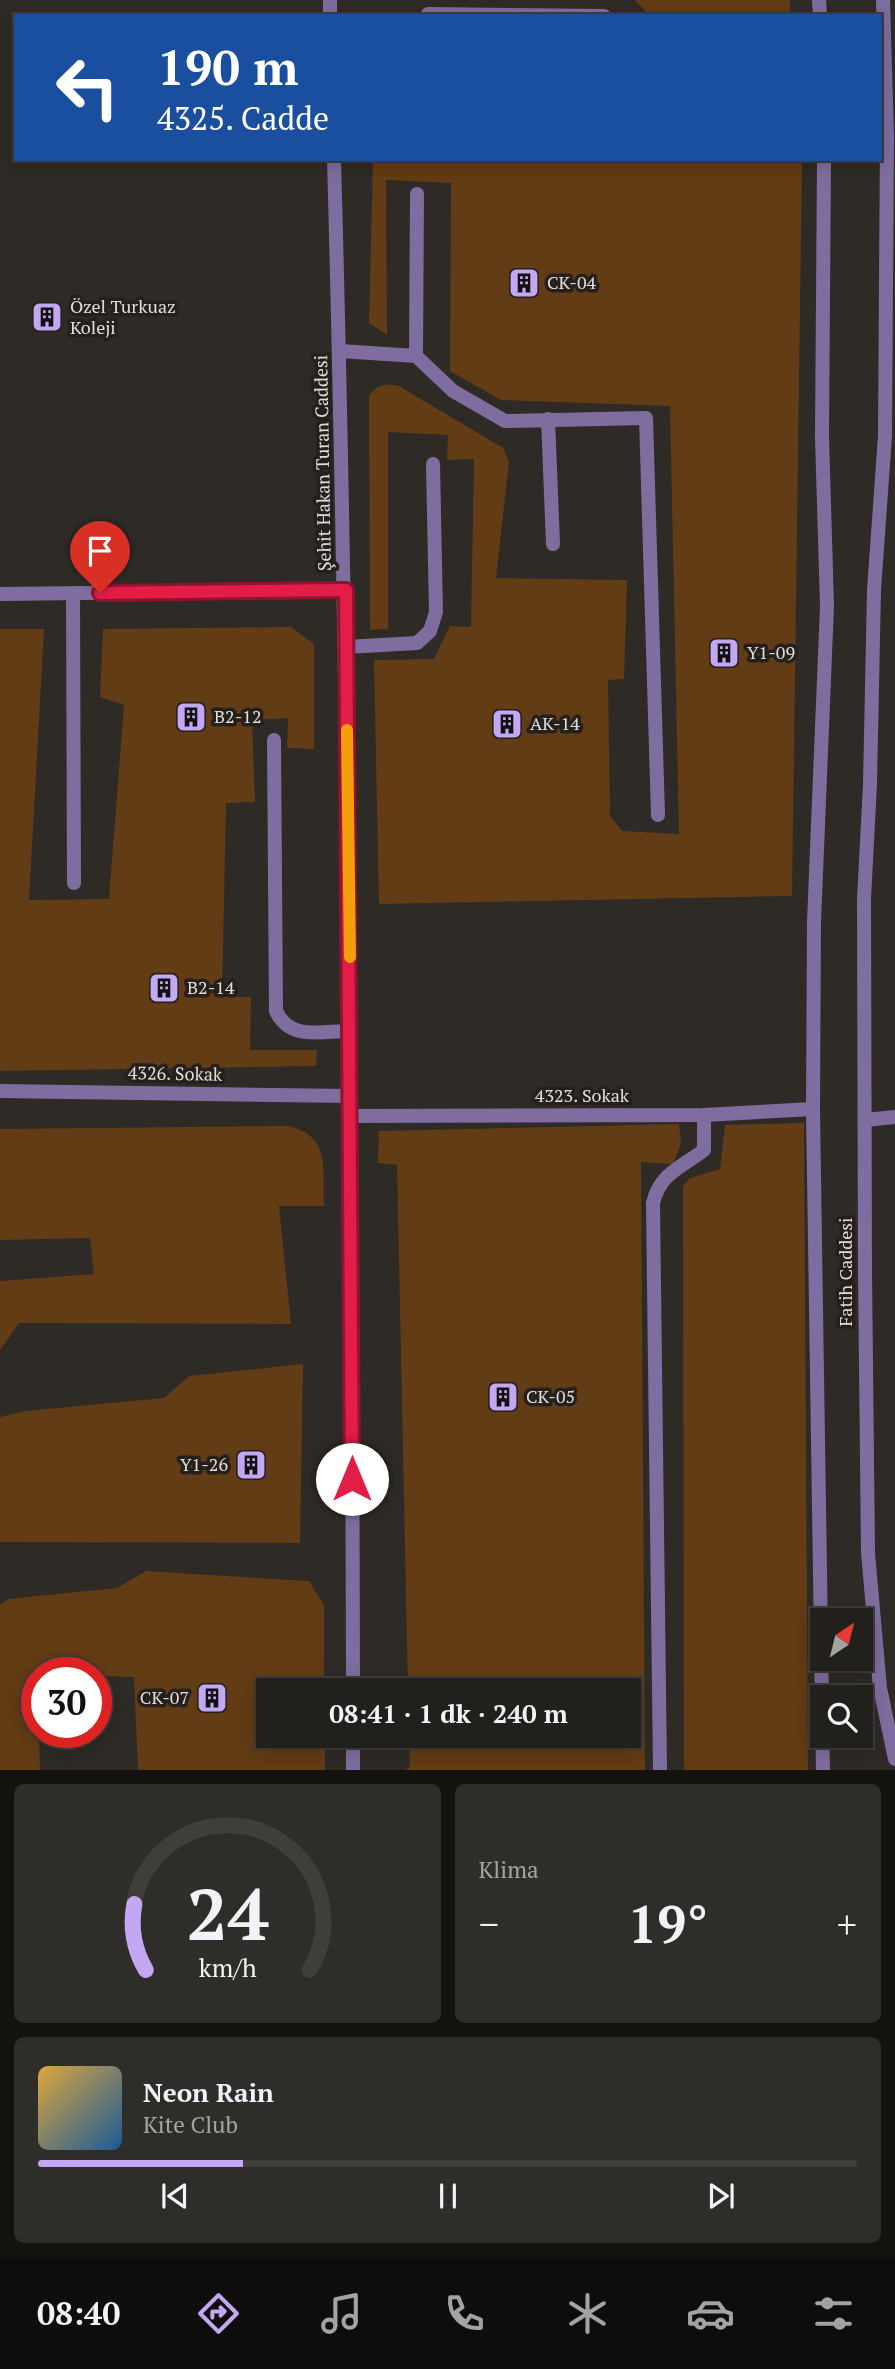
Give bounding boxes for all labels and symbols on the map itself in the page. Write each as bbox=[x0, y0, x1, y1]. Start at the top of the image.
building icon: CK-04 bbox=[507, 266, 541, 300]
place label: CK-04 bbox=[547, 270, 597, 294]
place label: Özel Turkuaz Koleji bbox=[70, 294, 176, 339]
building icon: Özel Turkuaz Koleji bbox=[30, 300, 64, 334]
street label: Şehit Hakan Turan Caddesi bbox=[308, 355, 336, 571]
pin bbox=[70, 521, 130, 593]
building icon: Y1-09 bbox=[707, 636, 741, 670]
place label: Y1-09 bbox=[747, 640, 795, 664]
building icon: B2-12 bbox=[174, 700, 208, 734]
place label: B2-12 bbox=[214, 704, 262, 728]
building icon: AK-14 bbox=[490, 707, 524, 741]
place label: AK-14 bbox=[530, 711, 580, 735]
building icon: B2-14 bbox=[147, 971, 181, 1005]
place label: B2-14 bbox=[187, 975, 235, 999]
street label: 4326. Sokak bbox=[128, 1060, 223, 1086]
street label: 4323. Sokak bbox=[535, 1083, 630, 1107]
street label: Fatih Caddesi bbox=[833, 1218, 857, 1326]
building icon: CK-05 bbox=[486, 1380, 520, 1414]
place label: CK-05 bbox=[526, 1384, 575, 1408]
position arrow bbox=[315, 1442, 389, 1516]
building icon: Y1-26 bbox=[234, 1448, 268, 1482]
place label: Y1-26 bbox=[180, 1452, 228, 1476]
north arrow bbox=[810, 1608, 873, 1671]
speed limit sign: 30 bbox=[21, 1657, 112, 1748]
building icon: CK-07 bbox=[195, 1681, 229, 1715]
place label: CK-07 bbox=[140, 1685, 189, 1709]

